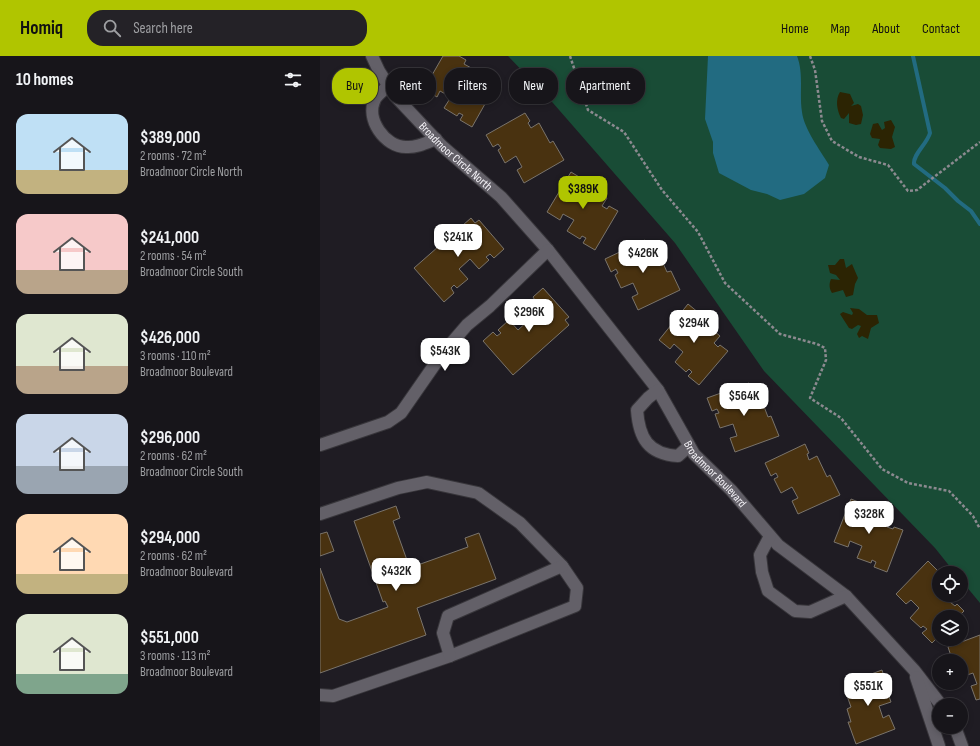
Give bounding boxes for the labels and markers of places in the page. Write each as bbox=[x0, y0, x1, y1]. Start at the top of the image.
pin: $389K bbox=[555, 176, 611, 210]
pin: $241K bbox=[430, 224, 486, 258]
pin: $426K bbox=[615, 240, 671, 274]
pin: $296K bbox=[501, 299, 557, 333]
pin: $294K bbox=[666, 310, 722, 344]
pin: $543K bbox=[417, 338, 473, 372]
pin: $564K bbox=[716, 383, 772, 417]
pin: $328K bbox=[841, 501, 897, 535]
pin: $432K bbox=[368, 558, 424, 592]
pin: $551K bbox=[840, 673, 896, 707]

